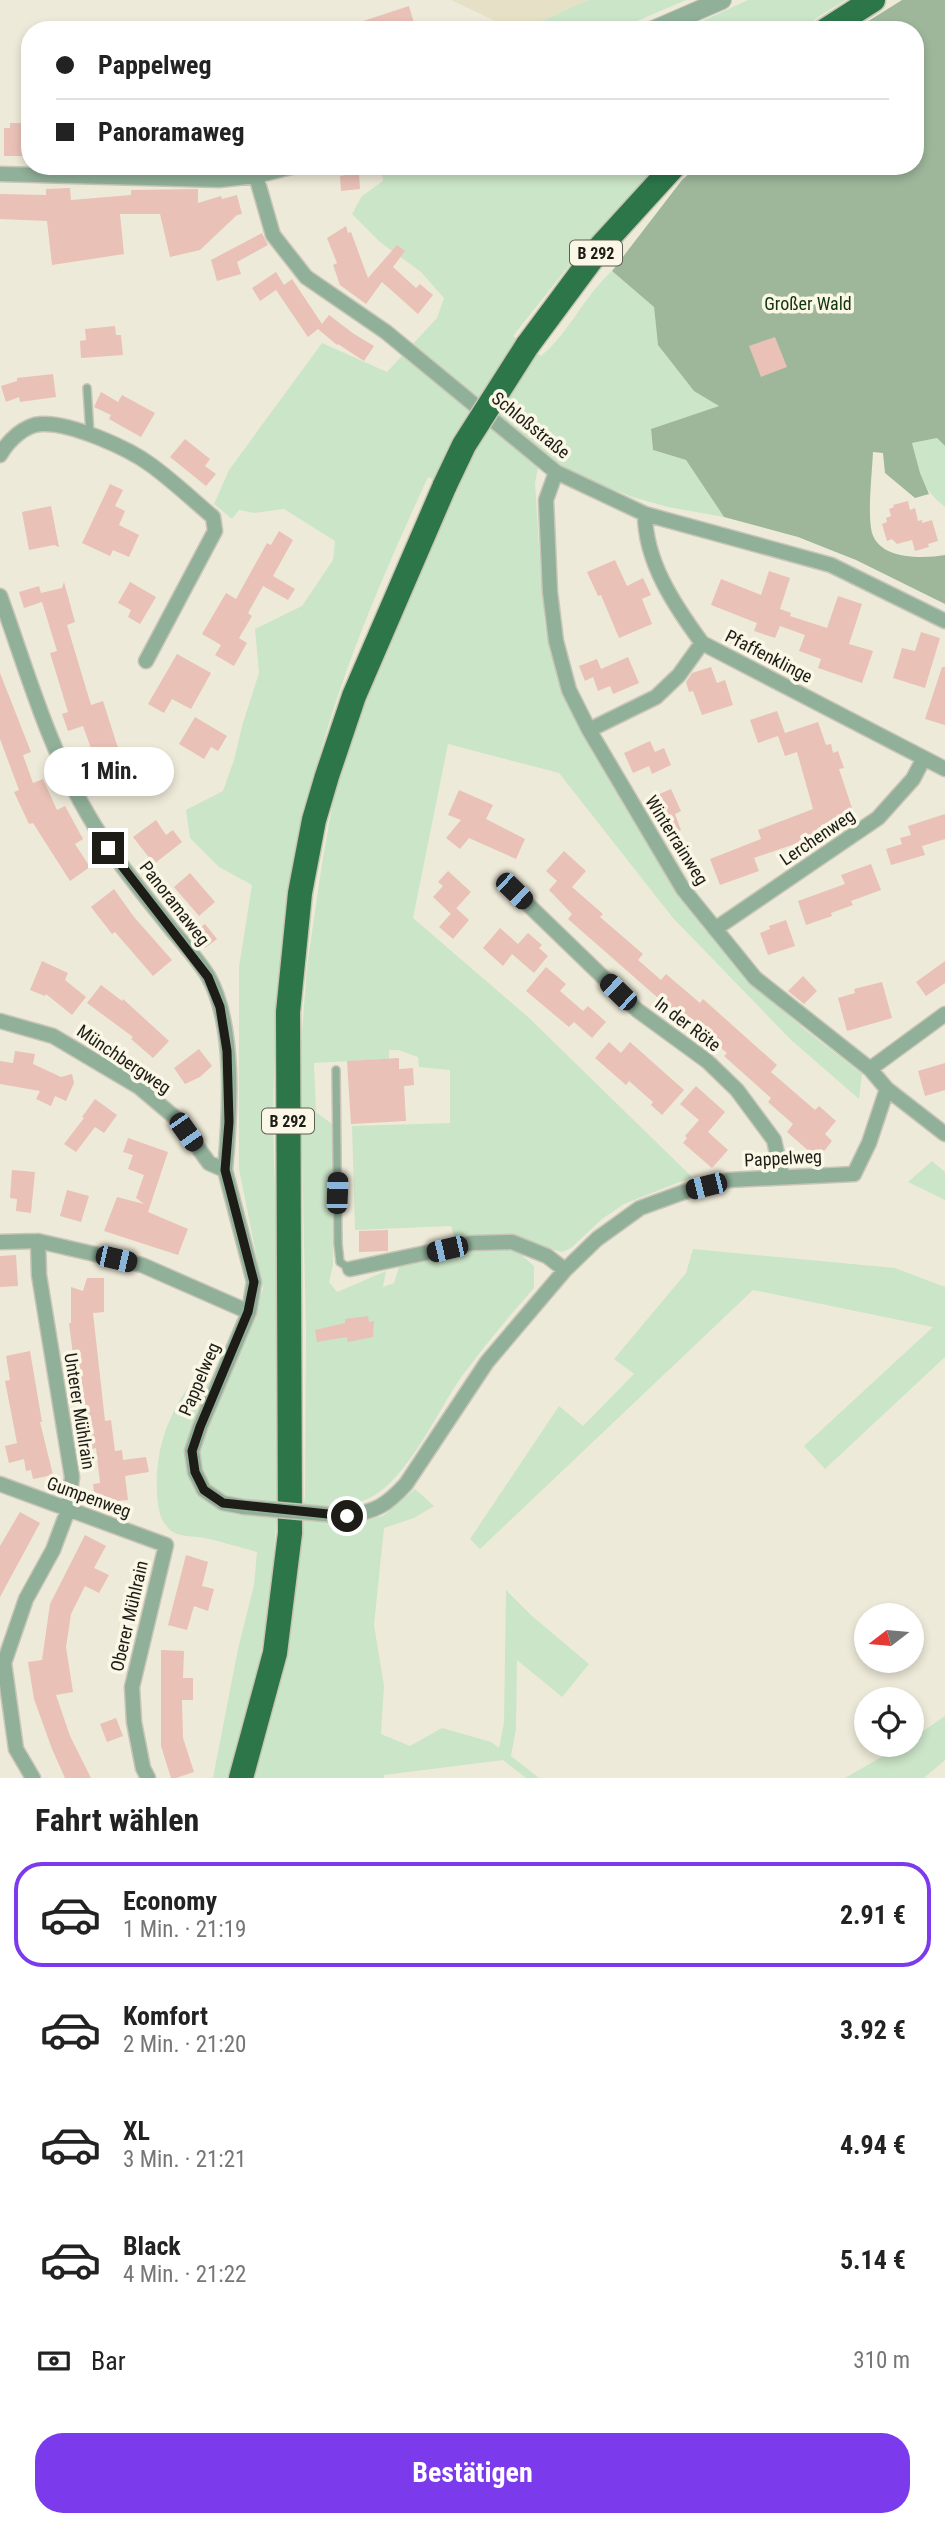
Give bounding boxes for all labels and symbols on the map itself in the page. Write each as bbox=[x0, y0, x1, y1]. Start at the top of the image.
road number: B 292 bbox=[570, 241, 622, 266]
park label: Großer Wald bbox=[764, 293, 852, 314]
street label: Schloßstraße bbox=[488, 387, 574, 463]
street label: Pfaffenklinge bbox=[722, 625, 816, 687]
callout: 1 Min. bbox=[43, 746, 173, 796]
street label: Winterrainweg bbox=[641, 791, 713, 889]
street label: Lerchenweg bbox=[776, 804, 858, 870]
route end bbox=[92, 832, 124, 864]
street label: Panoramaweg bbox=[136, 857, 214, 949]
car bbox=[492, 869, 537, 913]
car bbox=[596, 970, 641, 1014]
street label: In der Röte bbox=[651, 993, 725, 1055]
street label: Münchbergweg bbox=[73, 1020, 175, 1098]
road number: B 292 bbox=[262, 1108, 314, 1134]
car bbox=[166, 1109, 207, 1155]
street label: Pappelweg bbox=[744, 1145, 822, 1171]
car bbox=[684, 1171, 729, 1201]
car bbox=[326, 1172, 349, 1214]
car bbox=[425, 1234, 470, 1264]
car bbox=[94, 1244, 139, 1274]
street label: Pappelweg bbox=[174, 1339, 224, 1419]
street label: Unterer Mühlrain bbox=[60, 1351, 100, 1471]
street label: Gumpenweg bbox=[44, 1472, 134, 1522]
route start bbox=[331, 1500, 363, 1532]
street label: Oberer Mühlrain bbox=[106, 1558, 152, 1674]
north arrow bbox=[854, 1603, 924, 1673]

